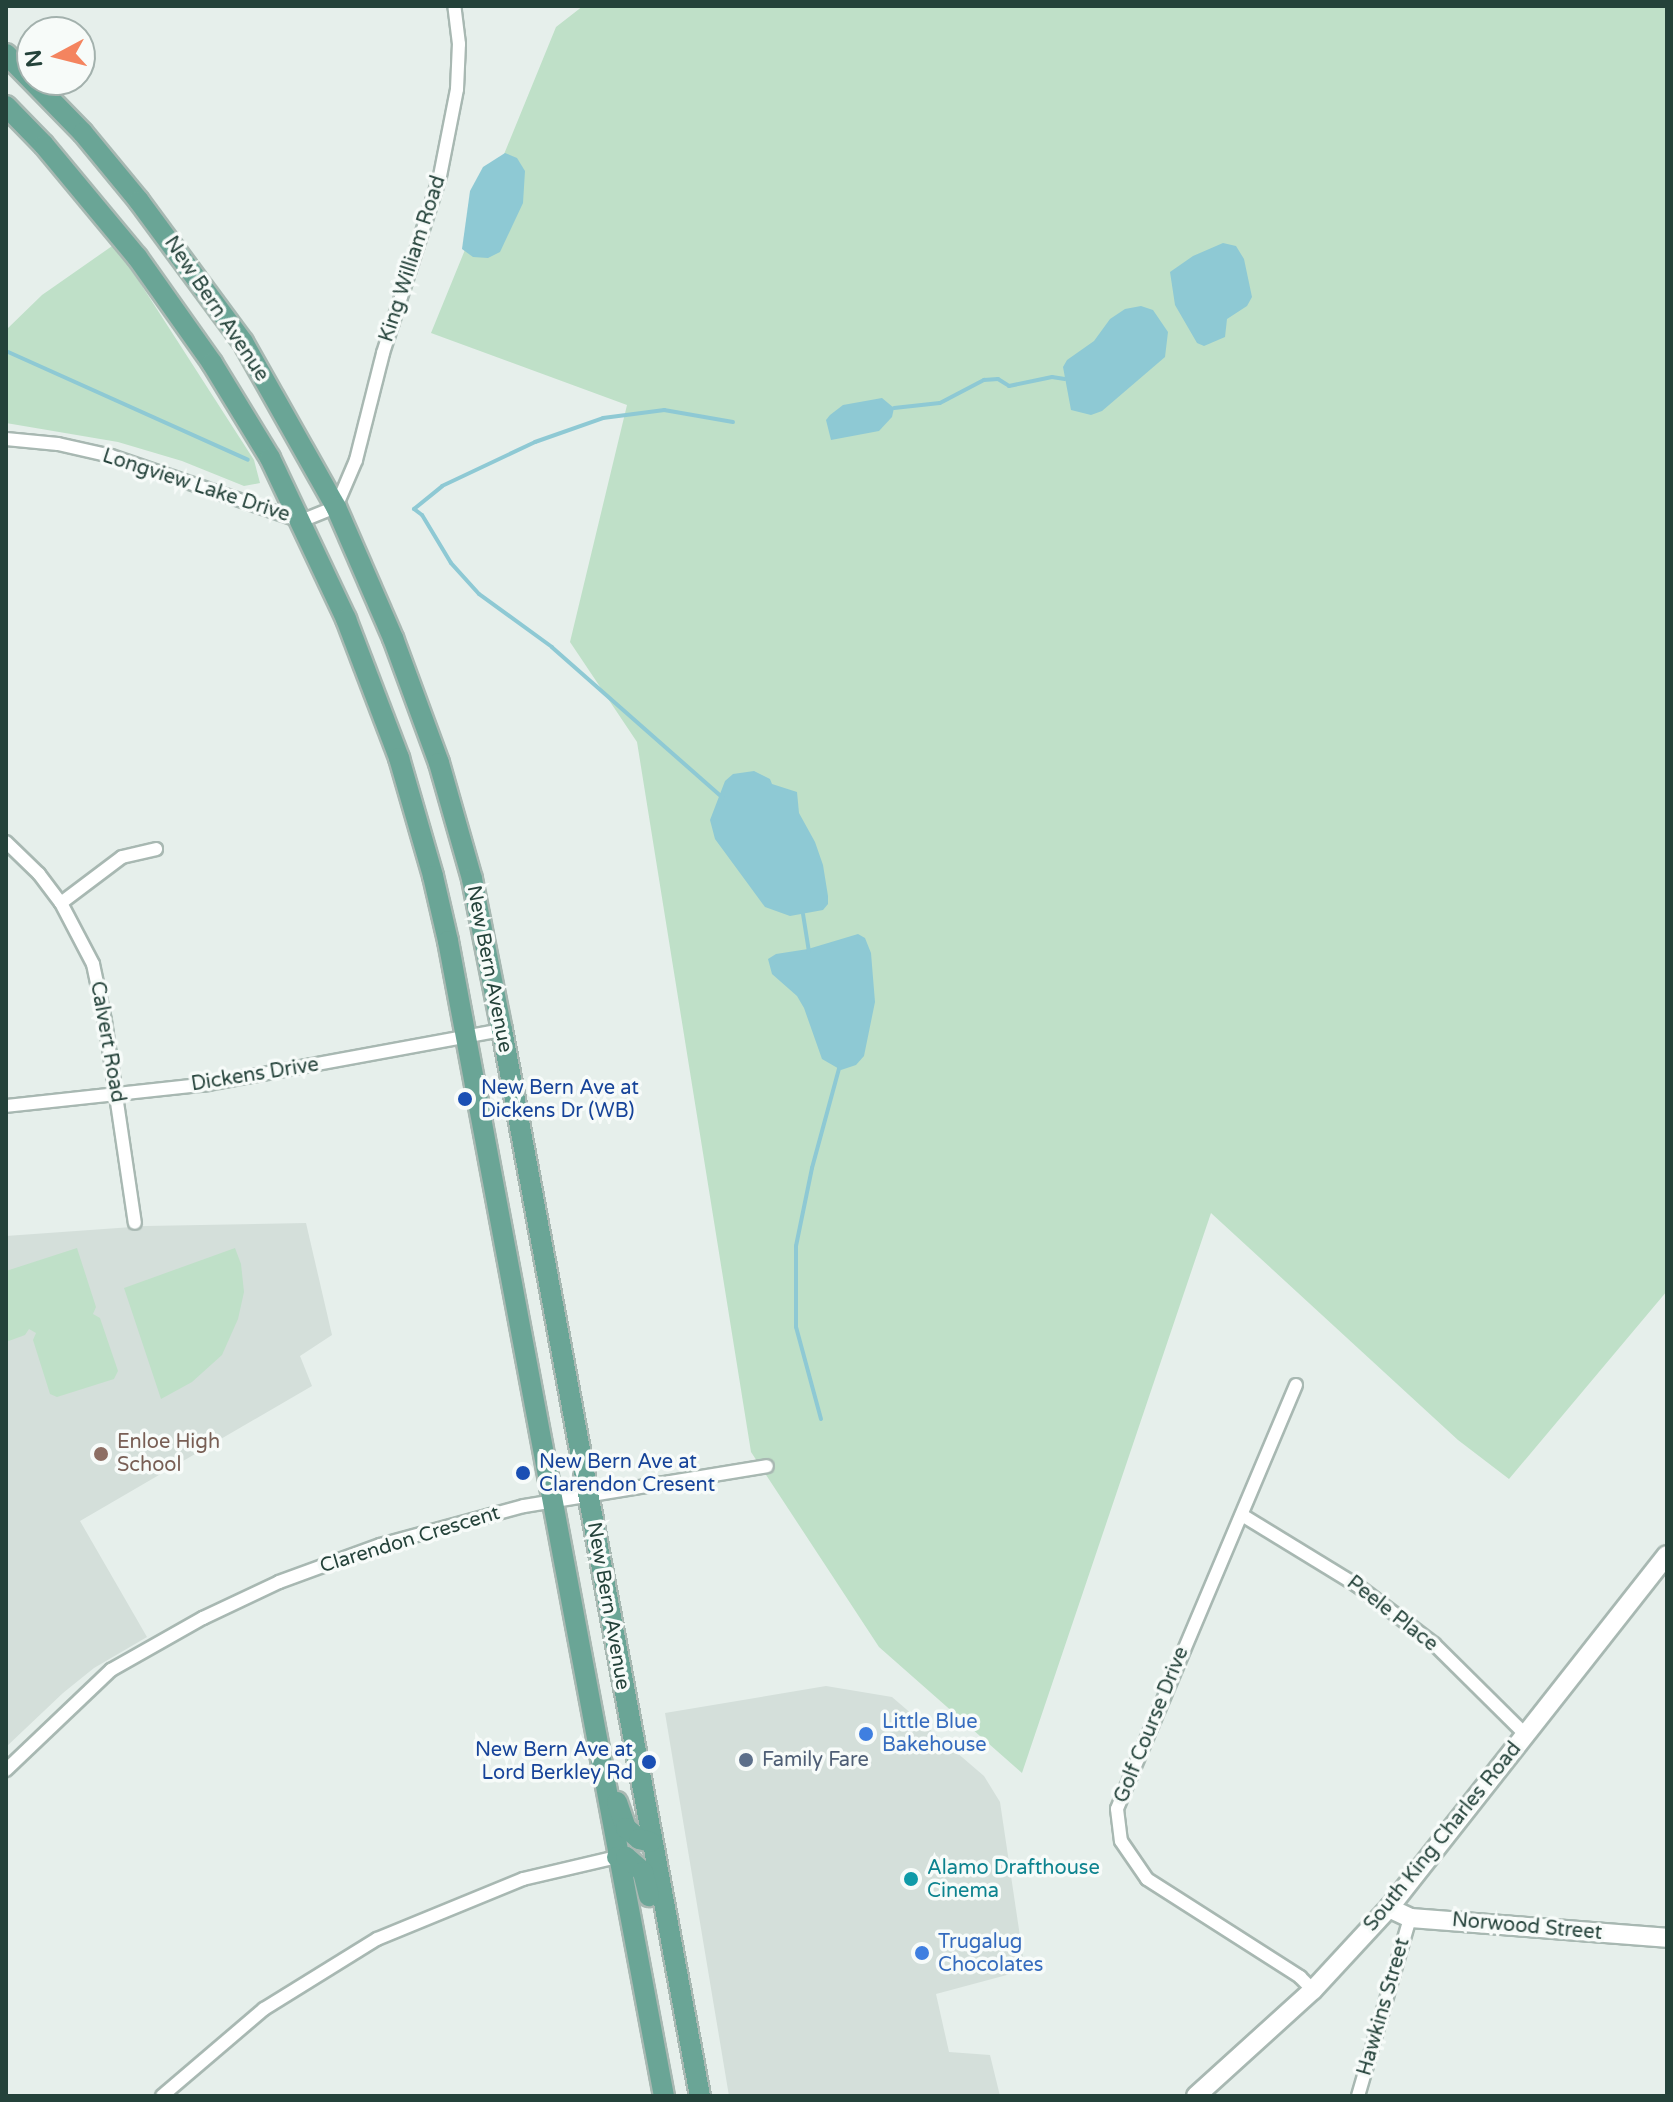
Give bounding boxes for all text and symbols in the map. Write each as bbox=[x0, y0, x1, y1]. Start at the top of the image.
north arrow bbox=[16, 16, 96, 96]
text: N bbox=[20, 48, 48, 69]
street label: King William Road bbox=[375, 173, 451, 345]
street label: New Bern Avenue bbox=[159, 232, 273, 386]
street label: Longview Lake Drive bbox=[99, 444, 293, 528]
street label: New Bern Avenue bbox=[461, 883, 517, 1055]
street label: Calvert Road bbox=[85, 980, 129, 1104]
street label: Dickens Drive bbox=[190, 1053, 320, 1097]
place label: New Bern Ave at Dickens Dr (WB) bbox=[481, 1076, 639, 1123]
marker: New Bern Ave at Dickens Dr (WB) bbox=[456, 1090, 474, 1108]
place label: Enloe High School bbox=[117, 1430, 220, 1477]
marker: Enloe High School bbox=[92, 1445, 110, 1463]
place label: New Bern Ave at Clarendon Cresent bbox=[539, 1450, 715, 1497]
marker: New Bern Ave at Clarendon Cresent bbox=[514, 1464, 532, 1482]
street label: Clarendon Crescent bbox=[317, 1501, 503, 1579]
street label: New Bern Avenue bbox=[581, 1520, 635, 1692]
street label: Peele Place bbox=[1342, 1571, 1442, 1657]
street label: Golf Course Drive bbox=[1110, 1644, 1194, 1806]
place label: Little Blue Bakehouse bbox=[882, 1710, 987, 1757]
marker: Little Blue Bakehouse bbox=[857, 1725, 875, 1743]
place label: New Bern Ave at Lord Berkley Rd bbox=[475, 1738, 633, 1785]
street label: South King Charles Road bbox=[1359, 1738, 1527, 1936]
place label: Family Fare bbox=[762, 1748, 869, 1772]
marker: Family Fare bbox=[737, 1751, 755, 1769]
marker: New Bern Ave at Lord Berkley Rd bbox=[640, 1753, 658, 1771]
place label: Alamo Drafthouse Cinema bbox=[927, 1856, 1100, 1903]
marker: Alamo Drafthouse Cinema bbox=[902, 1870, 920, 1888]
street label: Norwood Street bbox=[1451, 1908, 1603, 1946]
place label: Trugalug Chocolates bbox=[938, 1930, 1043, 1977]
street label: Hawkins Street bbox=[1353, 1935, 1415, 2079]
marker: Trugalug Chocolates bbox=[913, 1944, 931, 1962]

